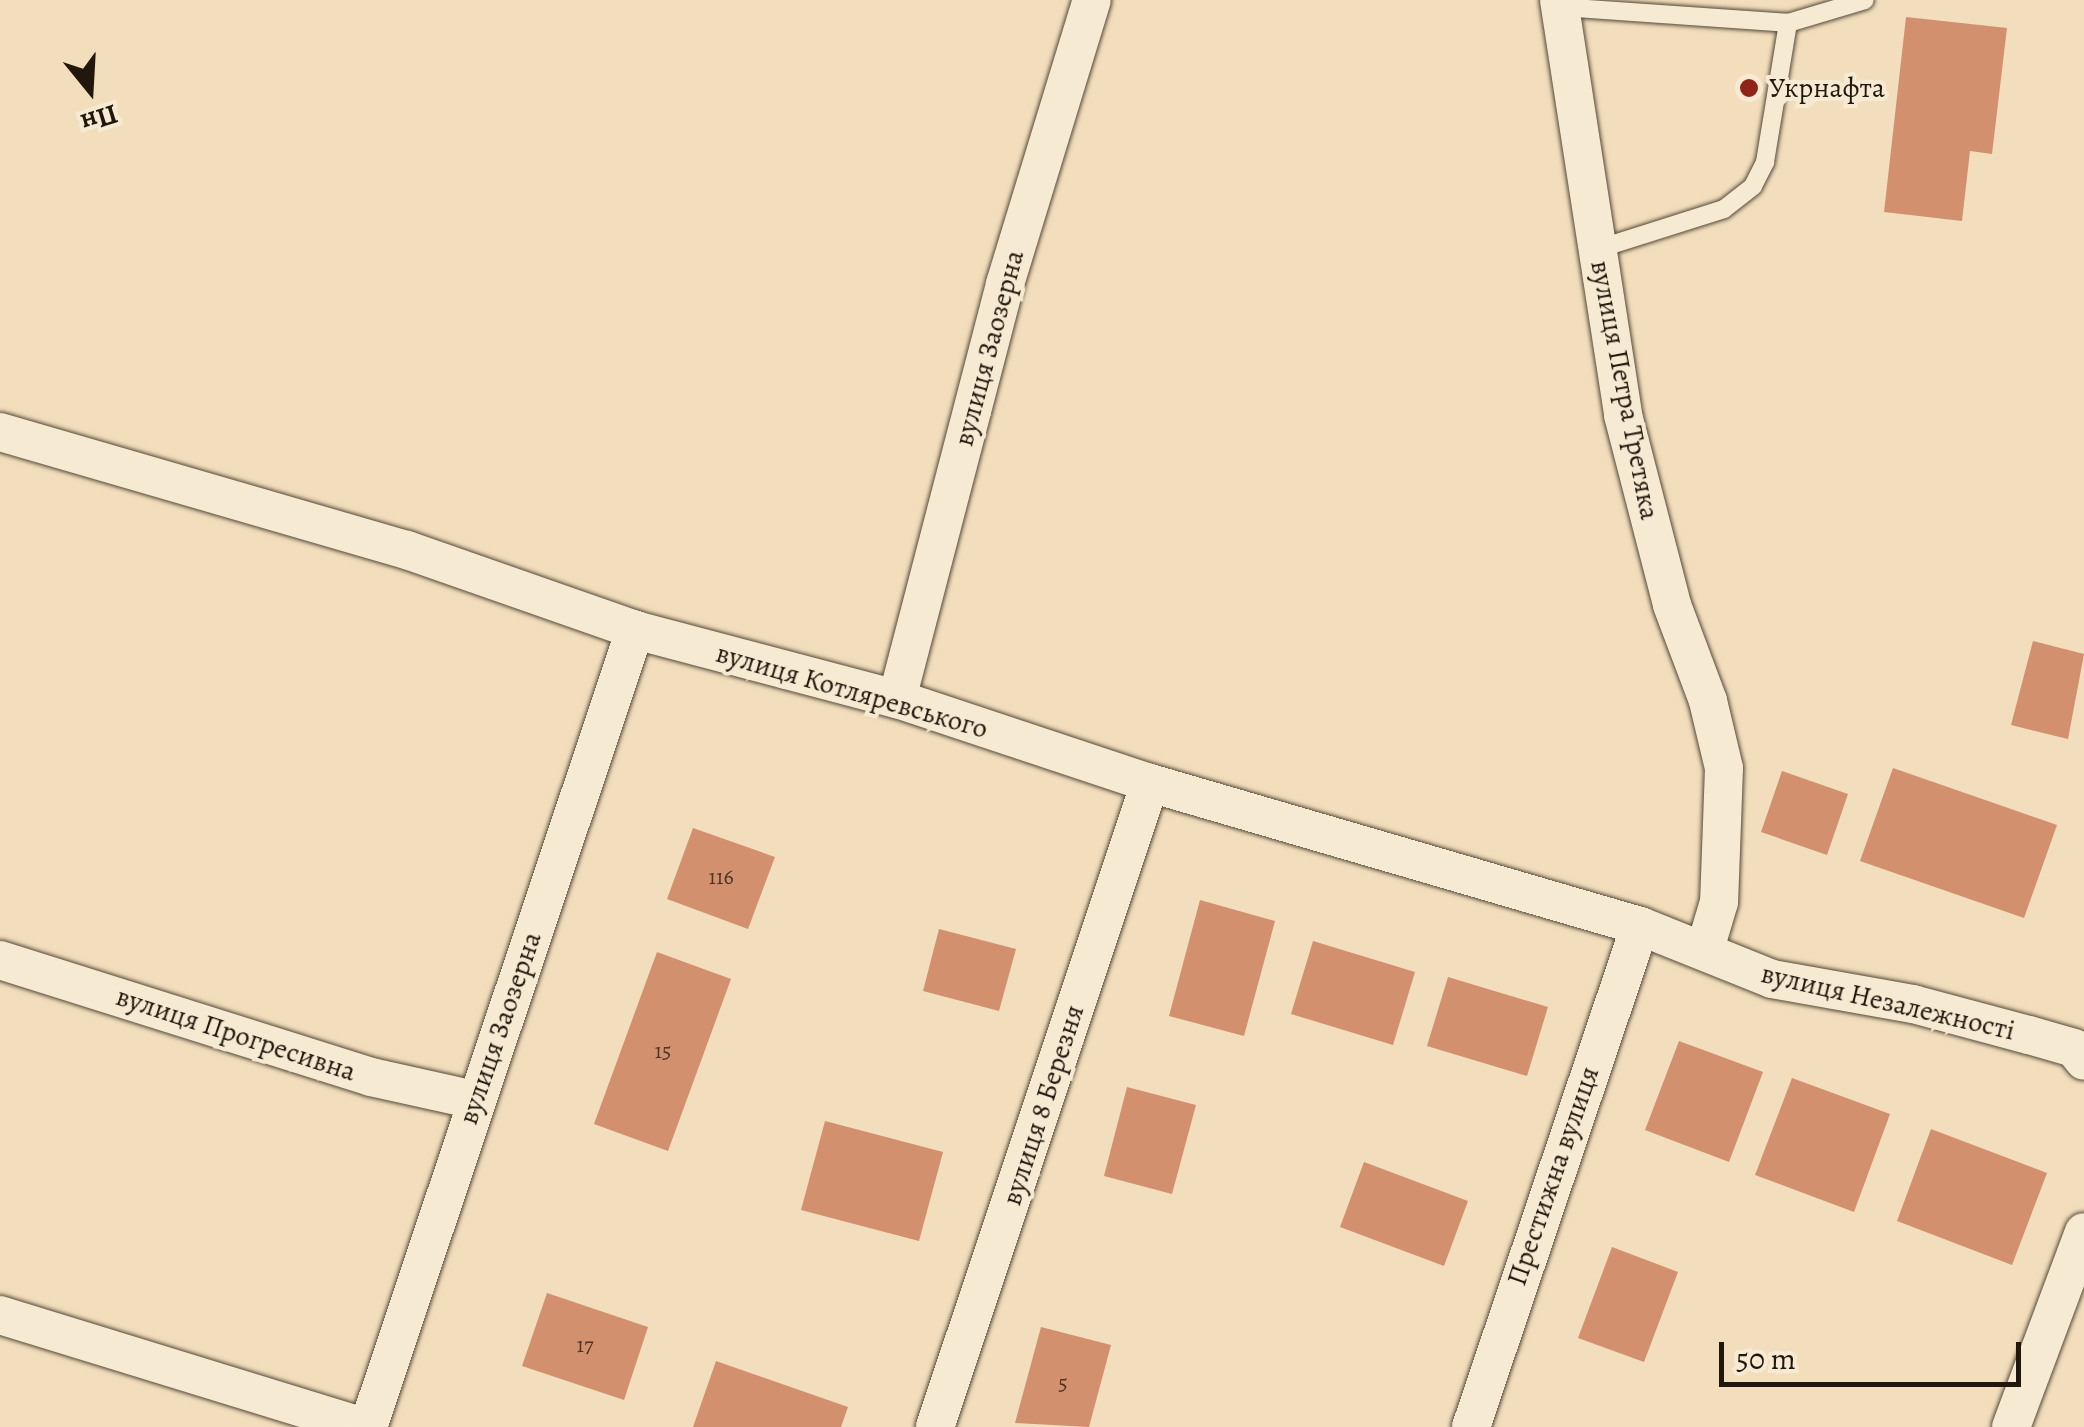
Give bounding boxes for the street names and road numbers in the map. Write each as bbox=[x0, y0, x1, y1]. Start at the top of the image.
street label: вулиця Заозерна bbox=[947, 246, 1031, 450]
street label: вулиця Петра Третяка bbox=[1583, 258, 1667, 522]
street label: вулиця Котляревського bbox=[712, 636, 992, 746]
street label: вулиця Заозерна bbox=[451, 927, 549, 1129]
street label: вулиця Незалежності bbox=[1758, 956, 2018, 1048]
street label: вулиця Прогресивна bbox=[112, 979, 360, 1089]
street label: вулиця 8 Березня bbox=[995, 1000, 1091, 1210]
street label: Престижна вулиця bbox=[1500, 1062, 1606, 1290]

